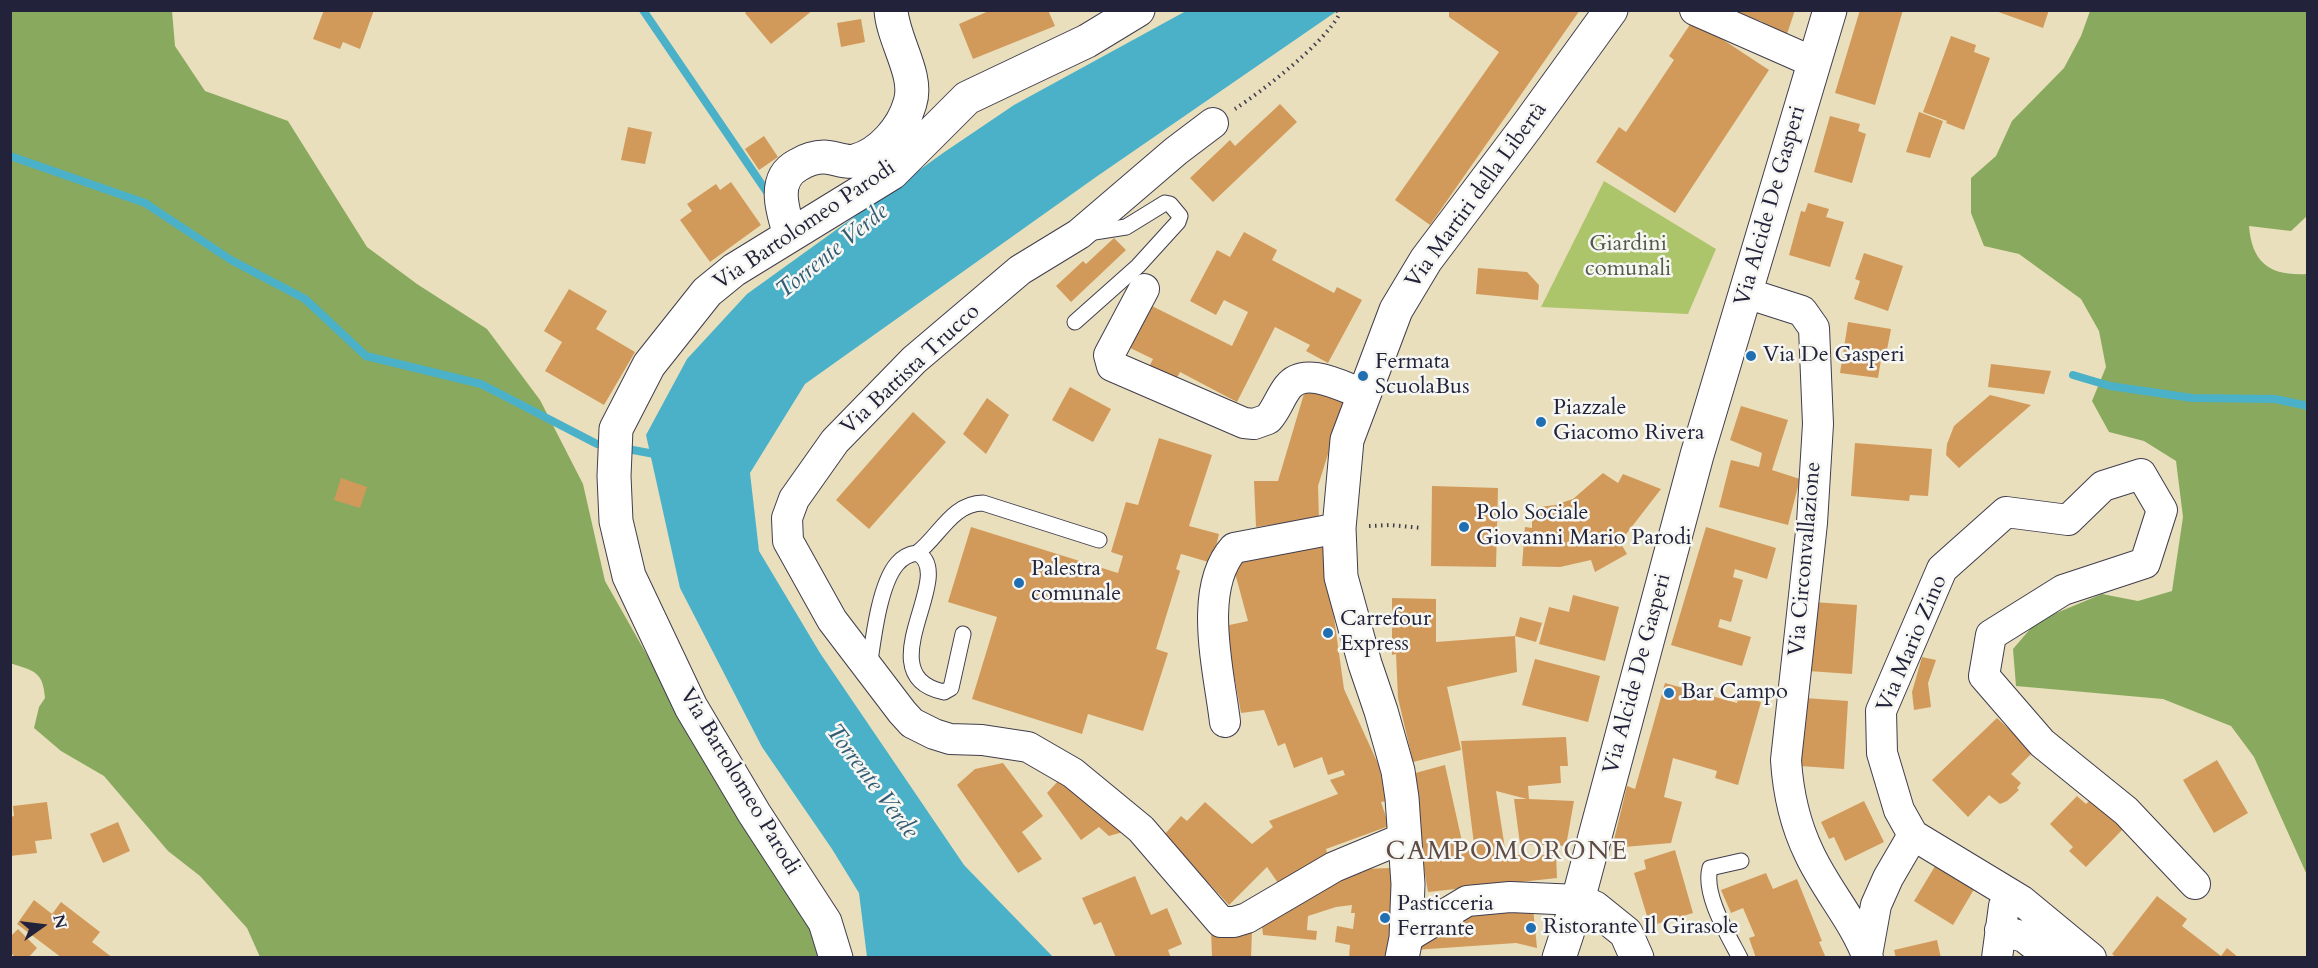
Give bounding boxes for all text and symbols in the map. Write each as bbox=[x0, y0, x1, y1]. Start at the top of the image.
street label: Via Martiri della Libertà bbox=[1401, 98, 1553, 294]
street label: Via Alcide De Gasperi bbox=[1730, 103, 1812, 309]
street label: Via Bartolomeo Parodi bbox=[709, 155, 901, 297]
water label: Torrente Verde bbox=[771, 198, 895, 306]
park label: Giardini comunali bbox=[1585, 232, 1671, 284]
street label: Via Battista Trucco bbox=[836, 299, 986, 441]
place label: Via De Gasperi bbox=[1763, 343, 1905, 369]
marker: Via De Gasperi bbox=[1744, 349, 1758, 363]
place label: Fermata ScuolaBus bbox=[1375, 350, 1470, 402]
marker: Fermata ScuolaBus bbox=[1356, 369, 1370, 383]
place label: Piazzale Giacomo Rivera bbox=[1553, 396, 1705, 448]
marker: Piazzale Giacomo Rivera bbox=[1534, 415, 1548, 429]
street label: Via Circonvallazione bbox=[1784, 461, 1828, 657]
place label: Polo Sociale Giovanni Mario Parodi bbox=[1476, 501, 1692, 552]
marker: Polo Sociale Giovanni Mario Parodi bbox=[1457, 520, 1471, 534]
place label: Palestra comunale bbox=[1031, 557, 1121, 608]
street label: Via Alcide De Gasperi bbox=[1598, 571, 1678, 777]
street label: Via Mario Zino bbox=[1872, 572, 1954, 716]
marker: Palestra comunale bbox=[1012, 576, 1026, 590]
place label: Carrefour Express bbox=[1340, 607, 1431, 658]
marker: Carrefour Express bbox=[1321, 626, 1335, 640]
place label: Bar Campo bbox=[1681, 680, 1788, 706]
street label: Via Bartolomeo Parodi bbox=[673, 684, 805, 880]
marker: Bar Campo bbox=[1662, 686, 1676, 700]
water label: Torrente Verde bbox=[819, 719, 923, 845]
district label: CAMPOMORONE bbox=[1386, 837, 1628, 869]
place label: Pasticceria Ferrante bbox=[1397, 892, 1494, 944]
north arrow bbox=[12, 896, 72, 956]
marker: Pasticceria Ferrante bbox=[1378, 911, 1392, 925]
text: N bbox=[47, 912, 72, 931]
place label: Ristorante Il Girasole bbox=[1543, 915, 1738, 941]
marker: Ristorante Il Girasole bbox=[1524, 921, 1538, 935]

